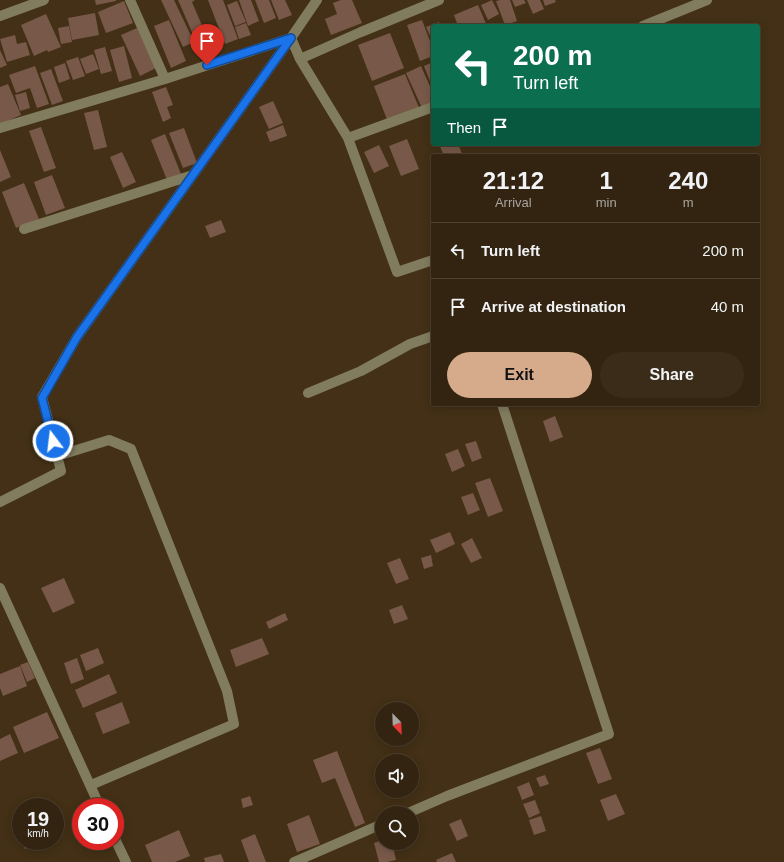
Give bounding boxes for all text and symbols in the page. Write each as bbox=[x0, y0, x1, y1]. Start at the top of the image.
pin bbox=[190, 24, 224, 65]
icon: arrive bbox=[196, 30, 218, 52]
icon: left bbox=[447, 40, 499, 92]
text: 200 m bbox=[513, 40, 592, 71]
text: Turn left bbox=[513, 73, 578, 93]
icon: arrive bbox=[489, 116, 511, 138]
text: Then bbox=[447, 119, 481, 136]
text: 21:12 bbox=[483, 167, 544, 194]
text: 1 bbox=[599, 167, 613, 194]
text: 240 bbox=[668, 167, 708, 194]
text: Arrival bbox=[495, 195, 532, 210]
text: min bbox=[596, 195, 617, 210]
text: m bbox=[683, 195, 694, 210]
icon: left bbox=[447, 240, 469, 262]
text: Turn left bbox=[481, 242, 540, 259]
text: 200 m bbox=[702, 242, 744, 259]
icon: arrive bbox=[447, 296, 469, 318]
text: Arrive at destination bbox=[481, 298, 626, 315]
text: 40 m bbox=[711, 298, 744, 315]
button: Exit bbox=[447, 352, 592, 398]
button: Share bbox=[600, 352, 744, 398]
position arrow bbox=[32, 420, 74, 462]
north arrow bbox=[375, 702, 419, 746]
map controls bbox=[375, 702, 419, 850]
button: sound bbox=[375, 754, 419, 798]
speed limit sign: 30 bbox=[72, 798, 124, 850]
button: search bbox=[375, 806, 419, 850]
text: 19 bbox=[27, 808, 49, 830]
text: km/h bbox=[27, 828, 49, 839]

